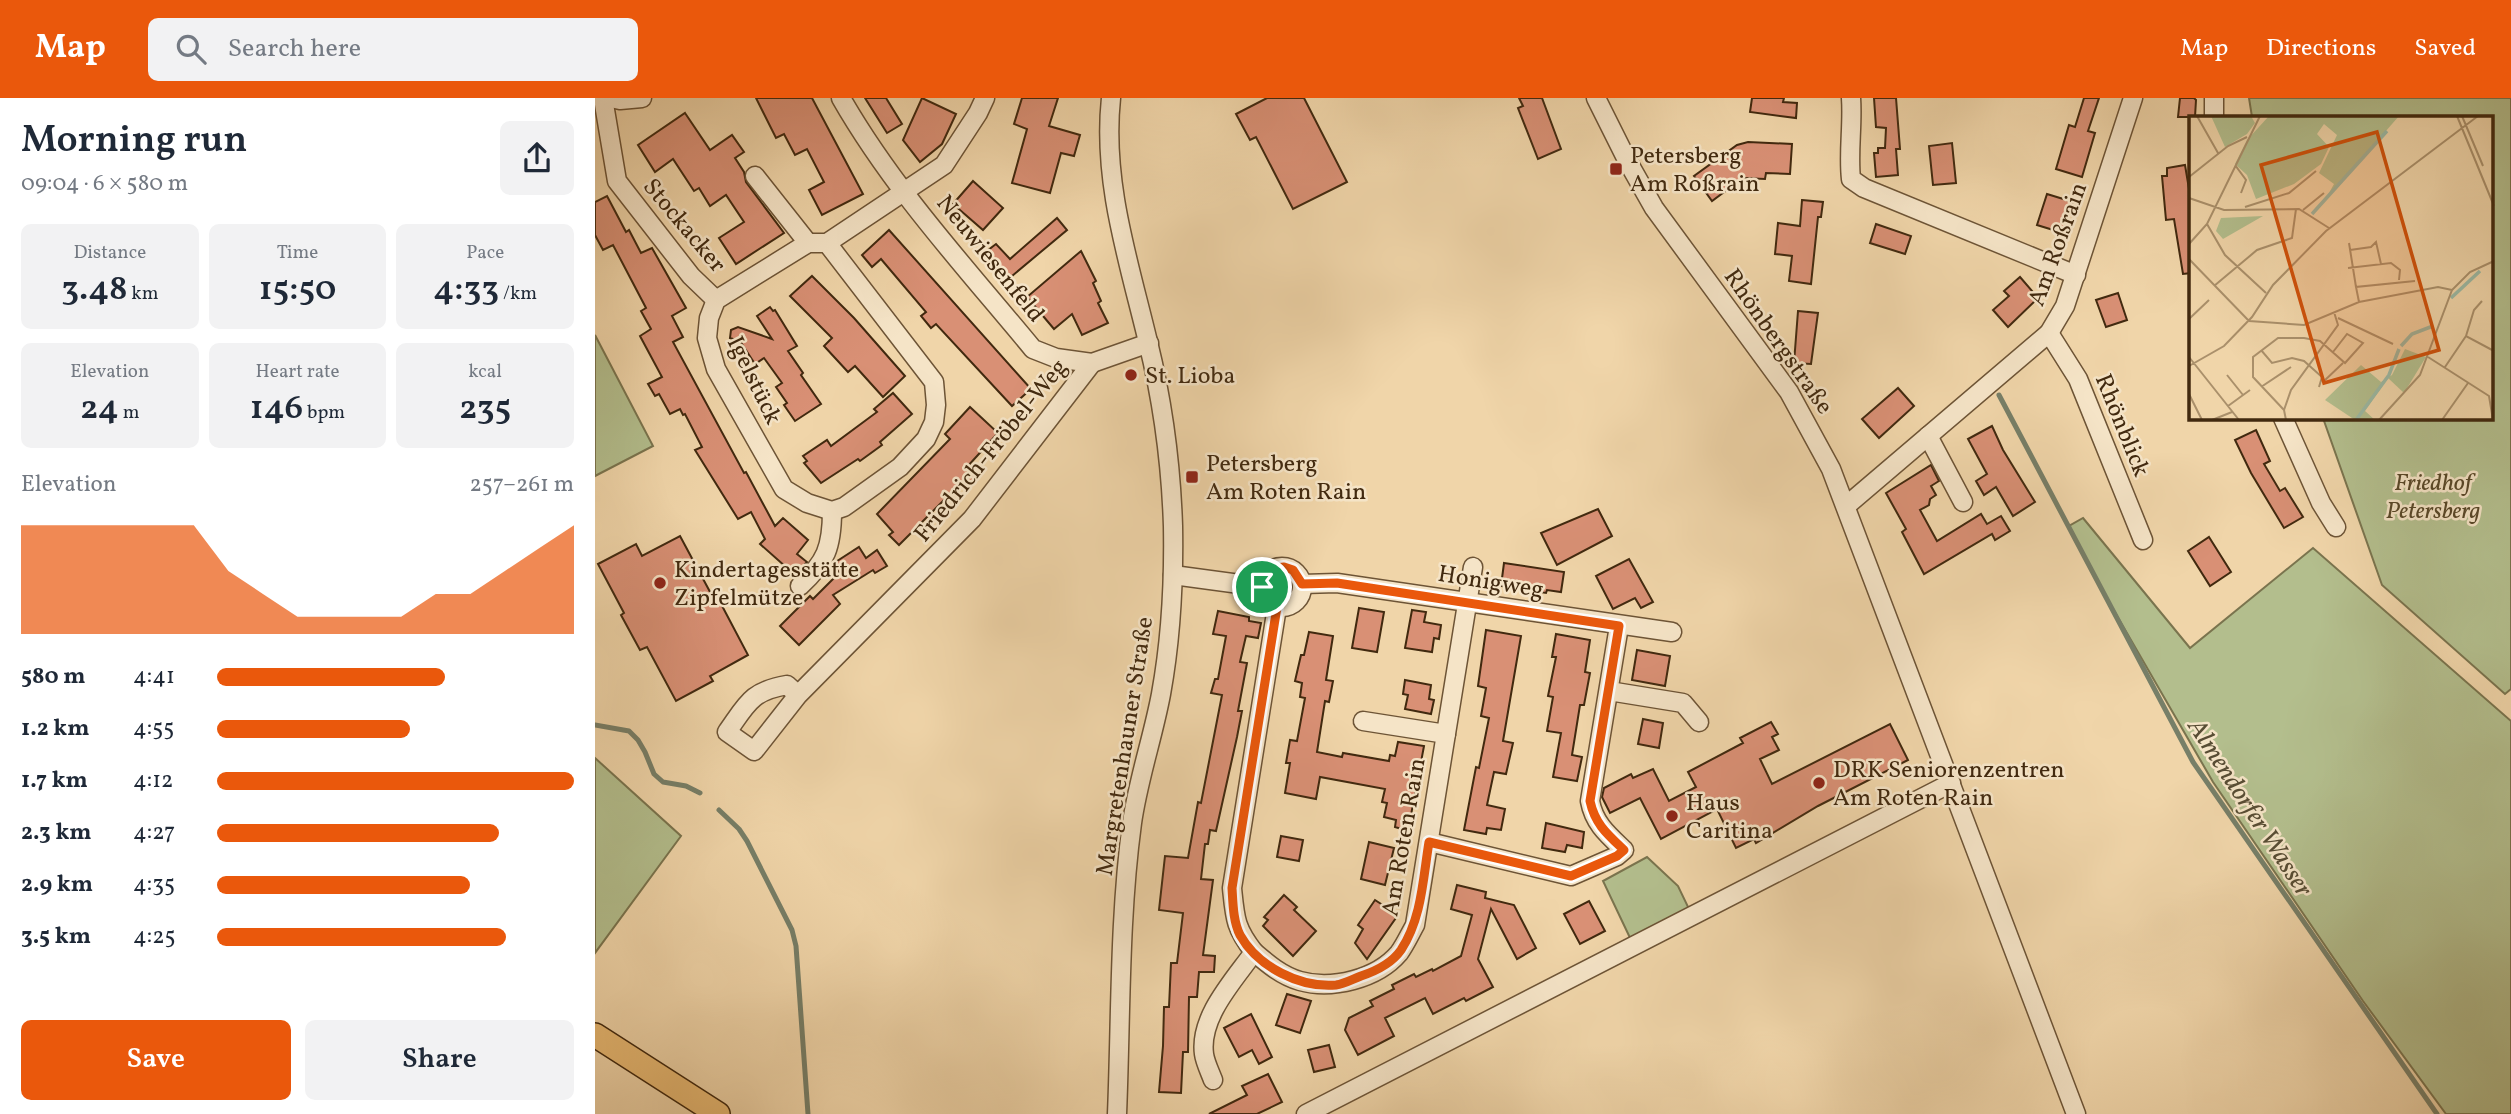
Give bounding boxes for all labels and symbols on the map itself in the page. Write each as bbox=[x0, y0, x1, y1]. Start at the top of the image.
inset map bbox=[2189, 116, 2493, 420]
place label: Petersberg Am Roßrain bbox=[1630, 140, 1760, 202]
marker: Petersberg Am Roßrain bbox=[1608, 161, 1624, 177]
street label: Stockacker bbox=[634, 172, 733, 281]
street label: Am Roßrain bbox=[2021, 178, 2097, 311]
street label: Neuwiesenfeld bbox=[927, 188, 1052, 330]
street label: Rhönbergstraße bbox=[1714, 262, 1840, 422]
street label: Igelstück bbox=[717, 331, 789, 431]
street label: Friedrich-Fröbel-Weg bbox=[907, 352, 1076, 550]
place label: St. Lioba bbox=[1145, 360, 1235, 394]
marker: St. Lioba bbox=[1123, 367, 1139, 383]
street label: Rhönblick bbox=[2085, 369, 2157, 482]
place label: Petersberg Am Roten Rain bbox=[1206, 448, 1366, 510]
park label: Friedhof Petersberg bbox=[2386, 467, 2481, 529]
marker: Petersberg Am Roten Rain bbox=[1184, 469, 1200, 485]
place label: Kindertagesstätte Zipfelmütze bbox=[674, 554, 859, 616]
pin bbox=[1232, 557, 1292, 617]
street label: Honigweg bbox=[1435, 558, 1546, 608]
marker: Kindertagesstätte Zipfelmütze bbox=[652, 575, 668, 591]
street label: Margretenhauner Straße bbox=[1089, 614, 1163, 878]
water label: Almendorfer Wasser bbox=[2178, 711, 2321, 905]
place label: DRK Seniorenzentren Am Roten Rain bbox=[1833, 754, 2065, 816]
street label: Am Roten Rain bbox=[1374, 755, 1436, 919]
marker: DRK Seniorenzentren Am Roten Rain bbox=[1811, 775, 1827, 791]
place label: Haus Caritina bbox=[1686, 787, 1773, 849]
marker: Haus Caritina bbox=[1664, 808, 1680, 824]

